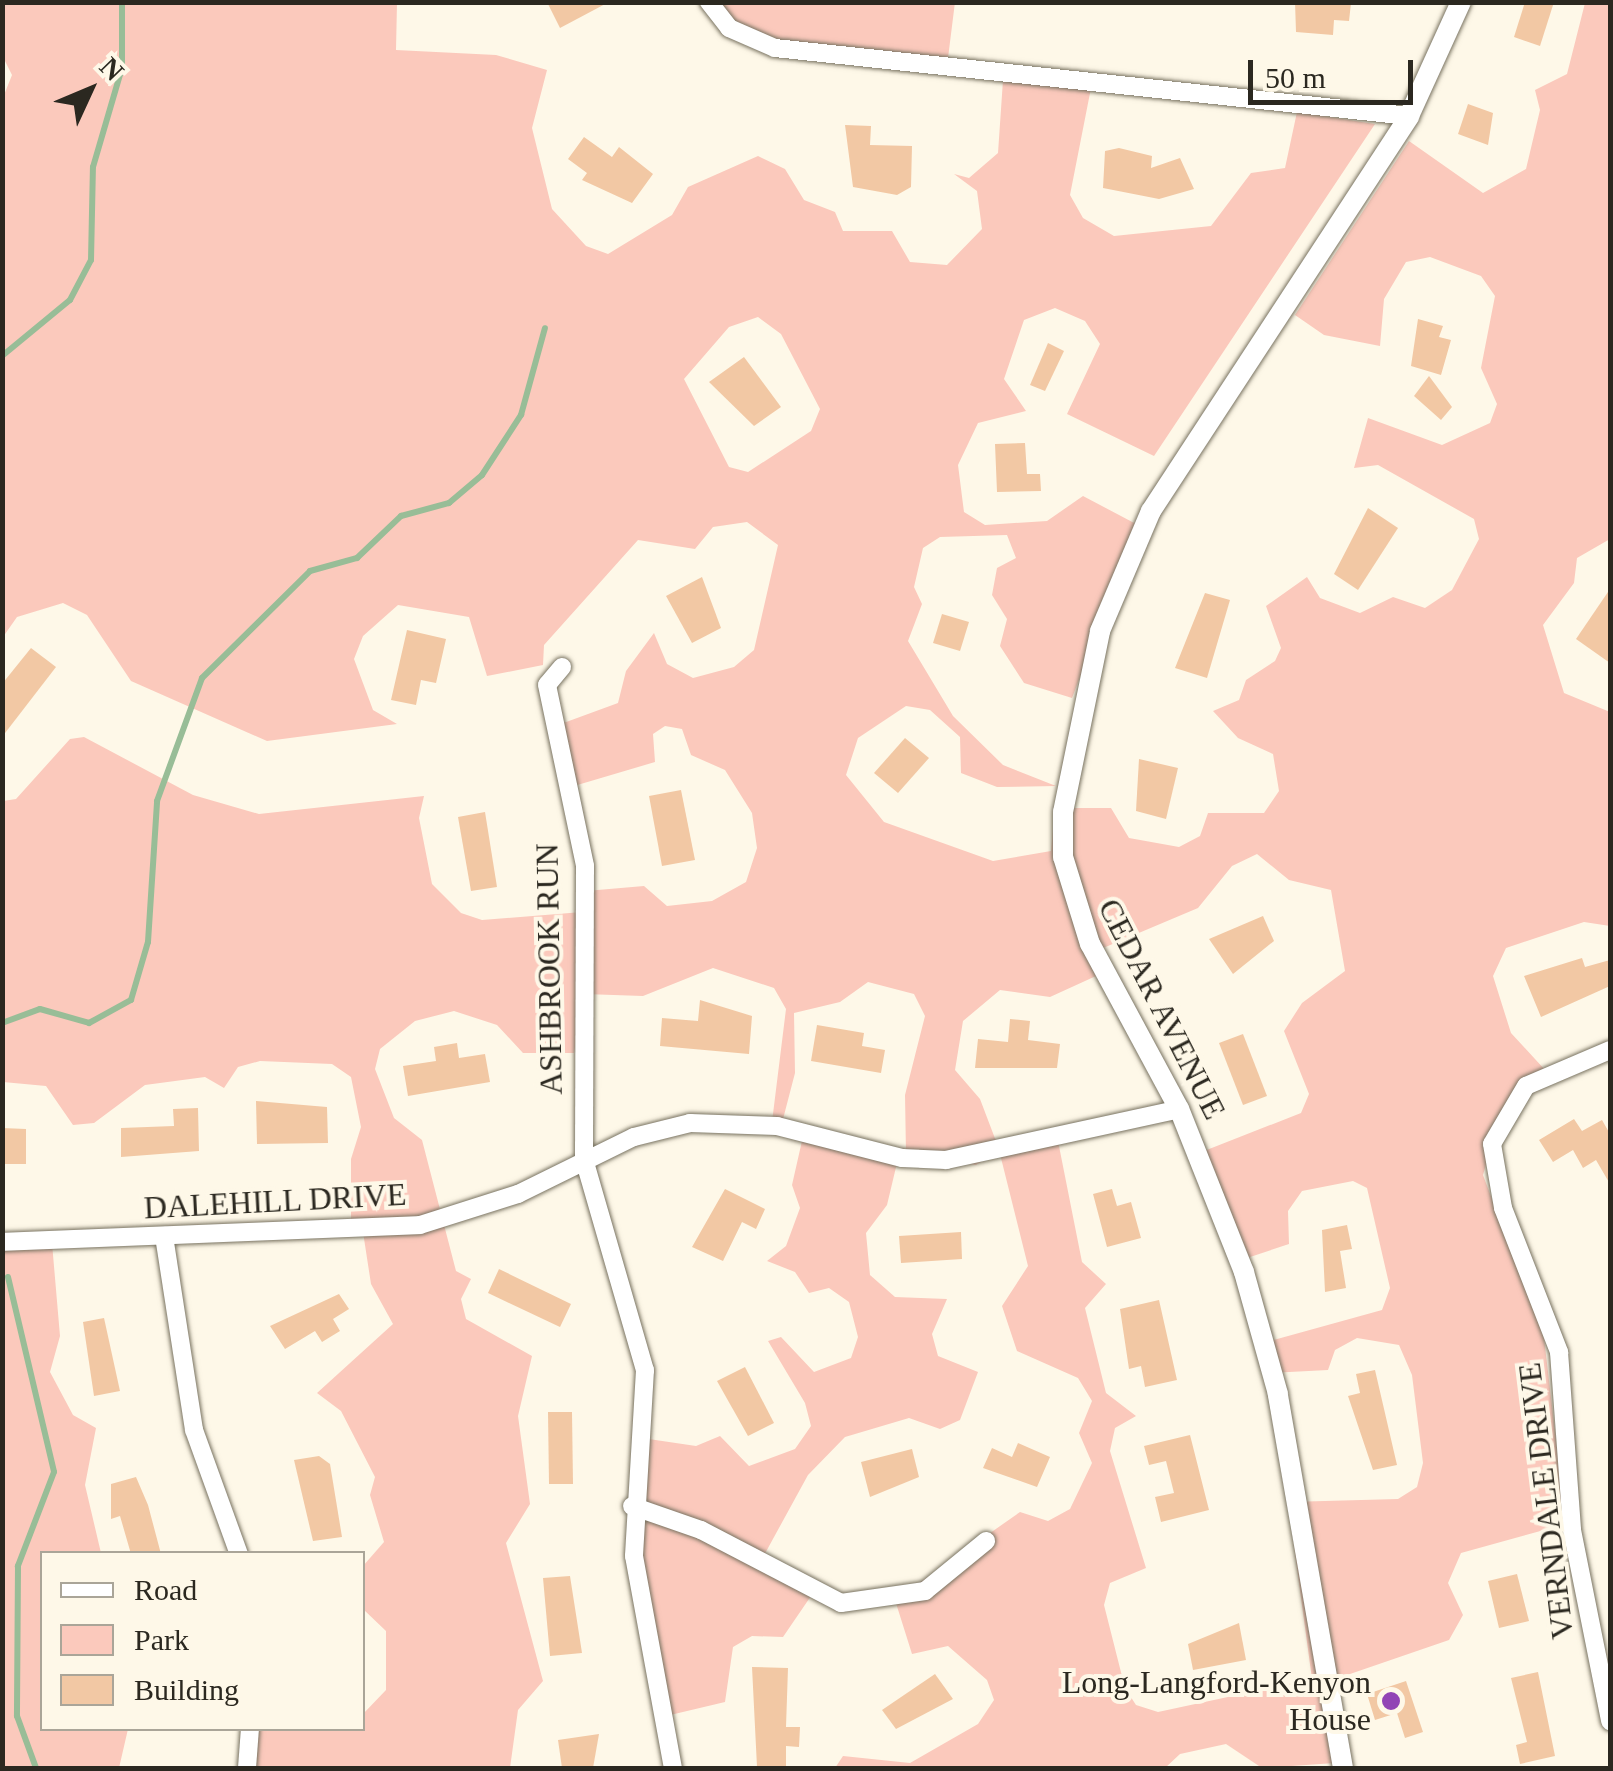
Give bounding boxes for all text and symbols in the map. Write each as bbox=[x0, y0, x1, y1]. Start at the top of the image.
north arrow bbox=[40, 40, 140, 140]
scale bar bbox=[1253, 40, 1418, 102]
text: N bbox=[94, 51, 130, 87]
text: 50 m bbox=[1265, 61, 1326, 94]
street label: ASHBROOK RUN bbox=[528, 843, 570, 1095]
street label: CEDAR AVENUE bbox=[1090, 892, 1234, 1126]
street label: DALEHILL DRIVE bbox=[142, 1175, 408, 1227]
street label: VERNDALE DRIVE bbox=[1510, 1361, 1582, 1641]
legend bbox=[40, 1551, 365, 1731]
text: Road bbox=[134, 1573, 197, 1606]
text: Park bbox=[134, 1623, 189, 1656]
place label: Long-Langford-Kenyon House bbox=[1062, 1664, 1371, 1739]
text: Building bbox=[134, 1673, 239, 1706]
marker: Long-Langford-Kenyon House bbox=[1380, 1690, 1402, 1712]

